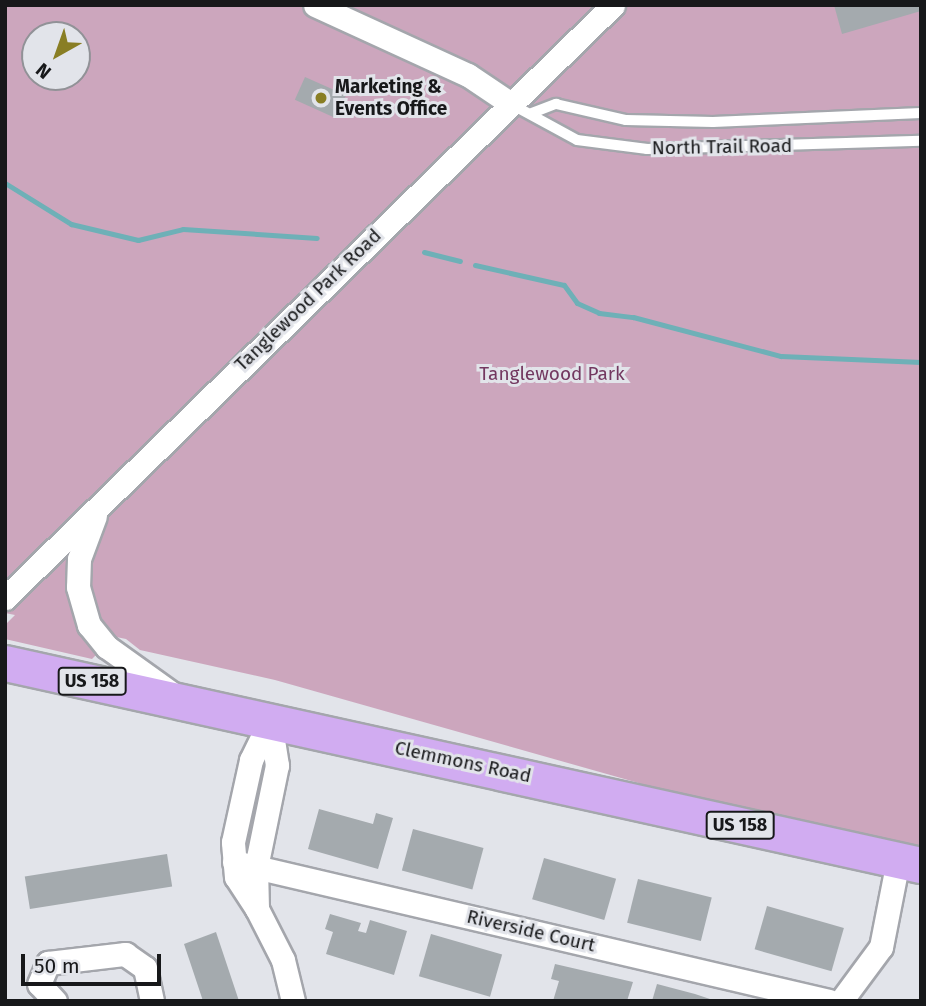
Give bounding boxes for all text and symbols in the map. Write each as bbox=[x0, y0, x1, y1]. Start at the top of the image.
north arrow bbox=[21, 21, 91, 91]
text: N bbox=[31, 58, 56, 84]
place label: Marketing & Events Office bbox=[335, 76, 447, 120]
marker: Marketing & Events Office bbox=[313, 90, 329, 106]
street label: North Trail Road bbox=[652, 134, 792, 160]
street label: Tanglewood Park Road bbox=[230, 224, 386, 376]
park label: Tanglewood Park bbox=[479, 363, 625, 385]
road number: US 158 bbox=[57, 666, 127, 696]
street label: Clemmons Road bbox=[393, 736, 533, 788]
road number: US 158 bbox=[705, 810, 775, 840]
street label: Riverside Court bbox=[465, 905, 597, 957]
scale bar bbox=[24, 940, 164, 984]
text: 50 m bbox=[34, 953, 80, 979]

